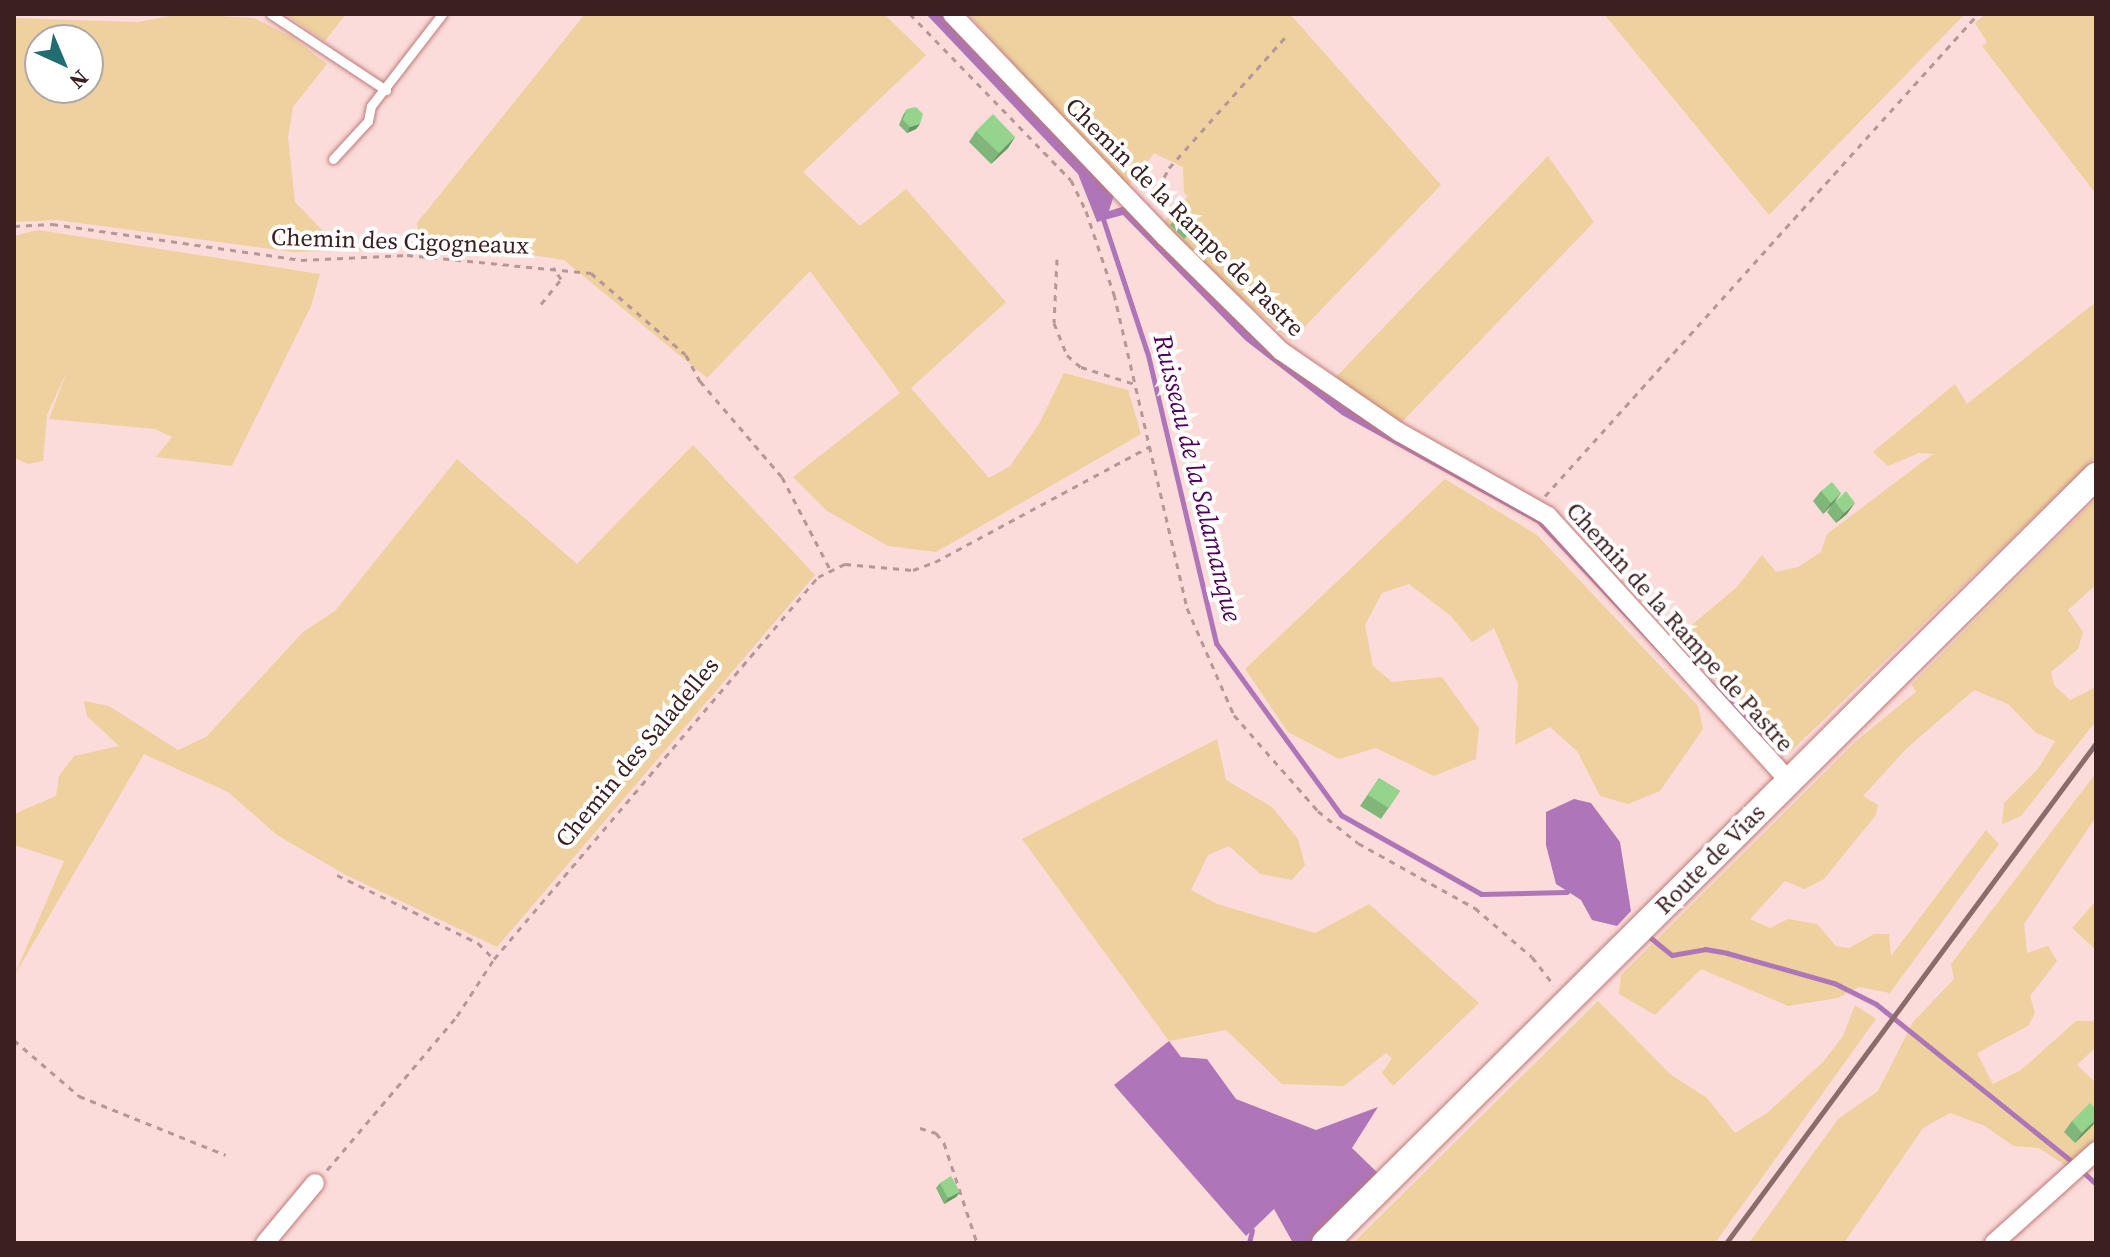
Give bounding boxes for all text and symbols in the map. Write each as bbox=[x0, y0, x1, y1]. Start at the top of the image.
north arrow bbox=[24, 24, 104, 104]
text: N bbox=[63, 63, 95, 96]
street label: Chemin de la Rampe de Pastre bbox=[1060, 92, 1310, 342]
street label: Chemin des Cigogneaux bbox=[271, 222, 529, 260]
water label: Ruisseau de la Salamanque bbox=[1146, 331, 1248, 625]
street label: Chemin de la Rampe de Pastre bbox=[1560, 496, 1800, 758]
street label: Chemin des Saladelles bbox=[549, 651, 725, 853]
street label: Route de Vias bbox=[1649, 798, 1771, 920]

